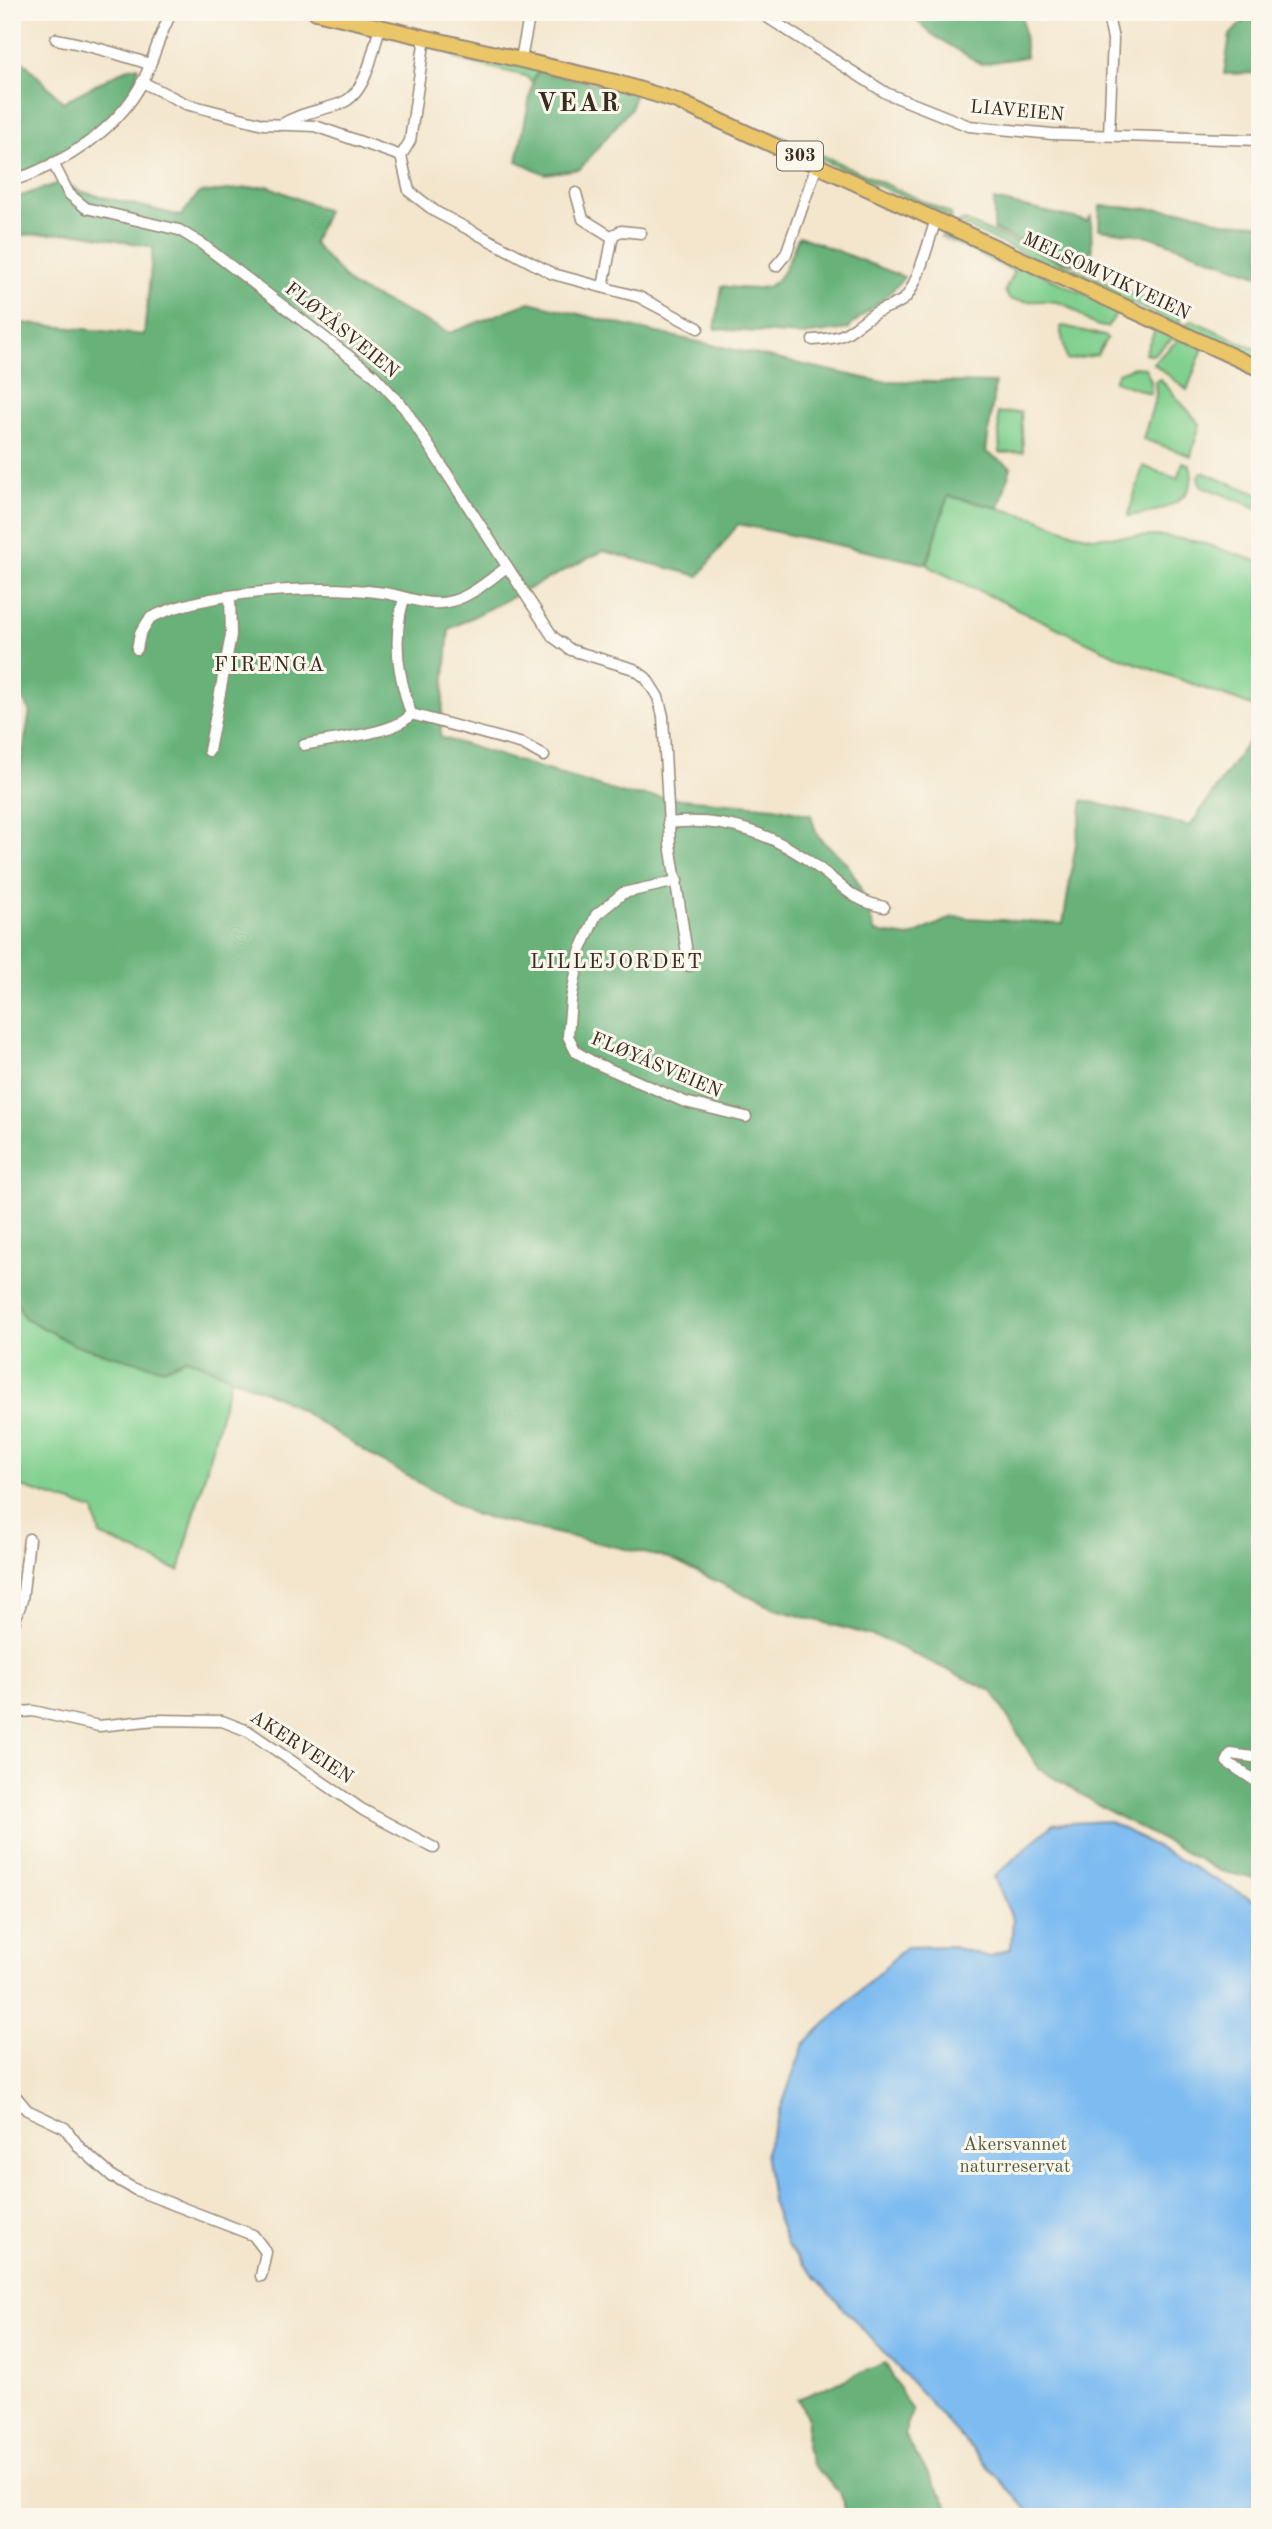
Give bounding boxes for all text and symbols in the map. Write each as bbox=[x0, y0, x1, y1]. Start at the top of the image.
district label: VEAR bbox=[537, 91, 621, 117]
street label: LIAVEIEN bbox=[969, 98, 1065, 126]
road number: 303 bbox=[777, 141, 823, 170]
street label: MELSOMVIKVEIEN bbox=[1019, 230, 1193, 324]
street label: FLØYÅSVEIEN bbox=[281, 276, 405, 383]
district label: FIRENGA bbox=[214, 655, 326, 676]
district label: LILLEJORDET bbox=[530, 952, 704, 973]
street label: FLØYÅSVEIEN bbox=[588, 1025, 726, 1102]
street label: AKERVEIEN bbox=[246, 1708, 356, 1788]
park label: Akersvannet naturreservat bbox=[959, 2136, 1071, 2177]

